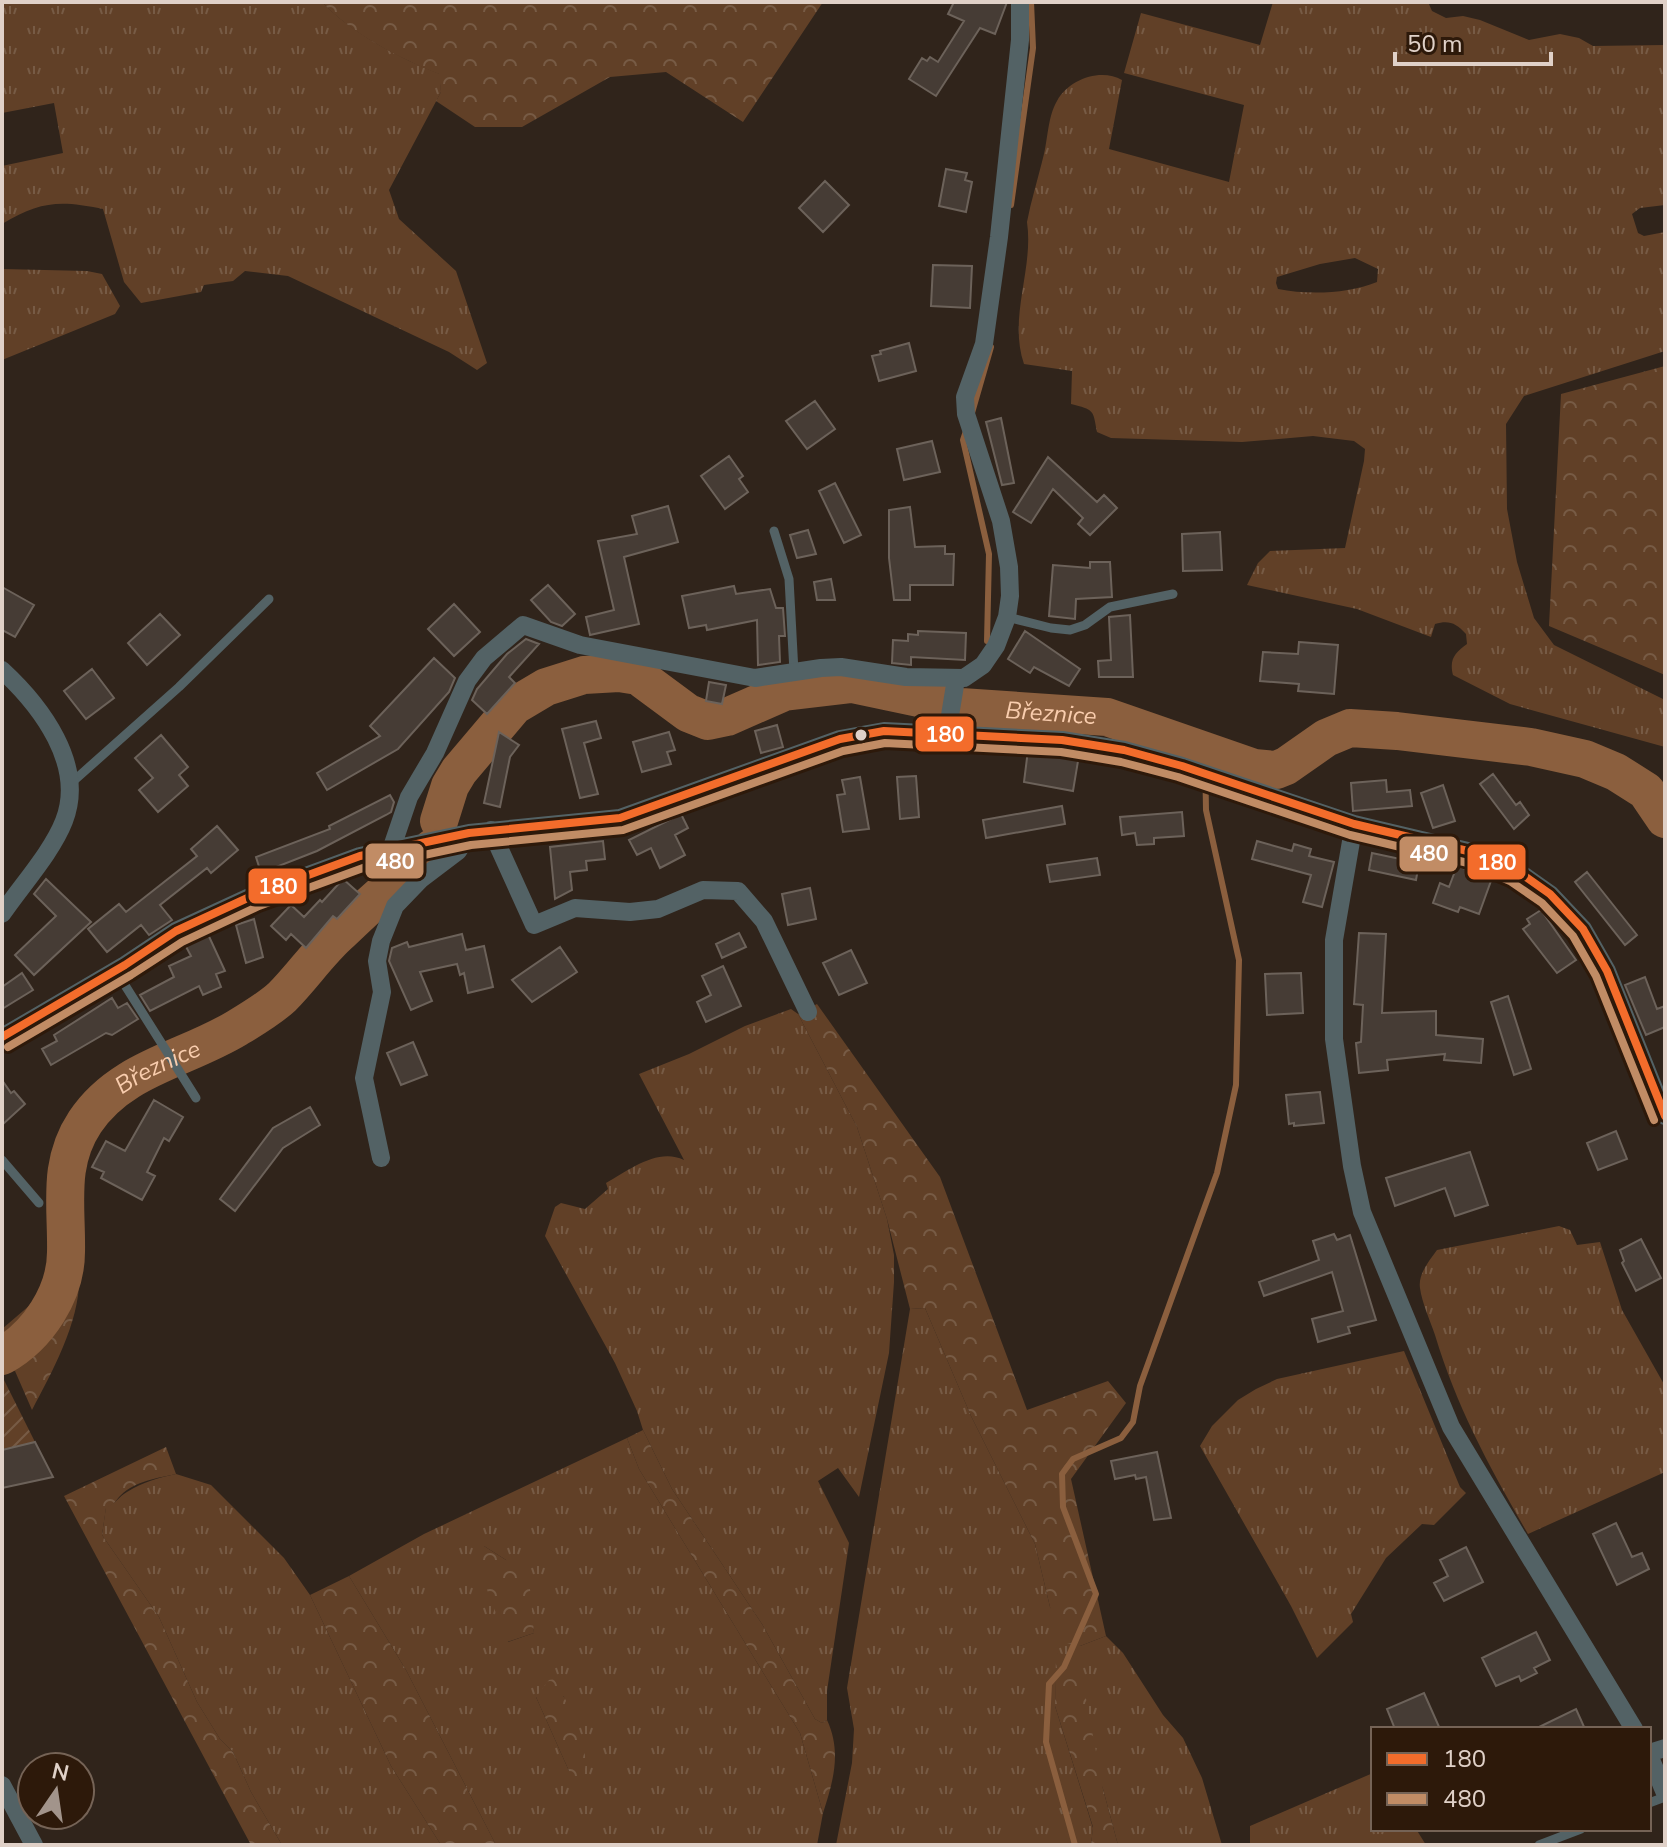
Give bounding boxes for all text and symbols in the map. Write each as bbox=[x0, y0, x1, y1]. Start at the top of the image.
scale bar bbox=[1395, 16, 1551, 66]
text: 50 m bbox=[1407, 28, 1463, 60]
water label: Březnice bbox=[1004, 694, 1098, 732]
line badge: 180 bbox=[914, 715, 975, 753]
text: 180 bbox=[925, 720, 965, 750]
unlabelled marker bbox=[853, 727, 869, 743]
line badge: 480 bbox=[1398, 835, 1459, 873]
text: 480 bbox=[1409, 839, 1449, 869]
line badge: 480 bbox=[364, 842, 425, 880]
line badge: 180 bbox=[1466, 843, 1527, 881]
text: 480 bbox=[375, 847, 415, 877]
text: 180 bbox=[1477, 848, 1517, 878]
line badge: 180 bbox=[247, 867, 308, 905]
text: 180 bbox=[258, 872, 298, 902]
water label: Březnice bbox=[109, 1033, 206, 1101]
legend bbox=[1371, 1727, 1651, 1831]
text: 180 bbox=[1443, 1743, 1486, 1775]
north arrow bbox=[16, 1751, 96, 1831]
text: N bbox=[49, 1756, 72, 1789]
text: 480 bbox=[1443, 1783, 1486, 1815]

